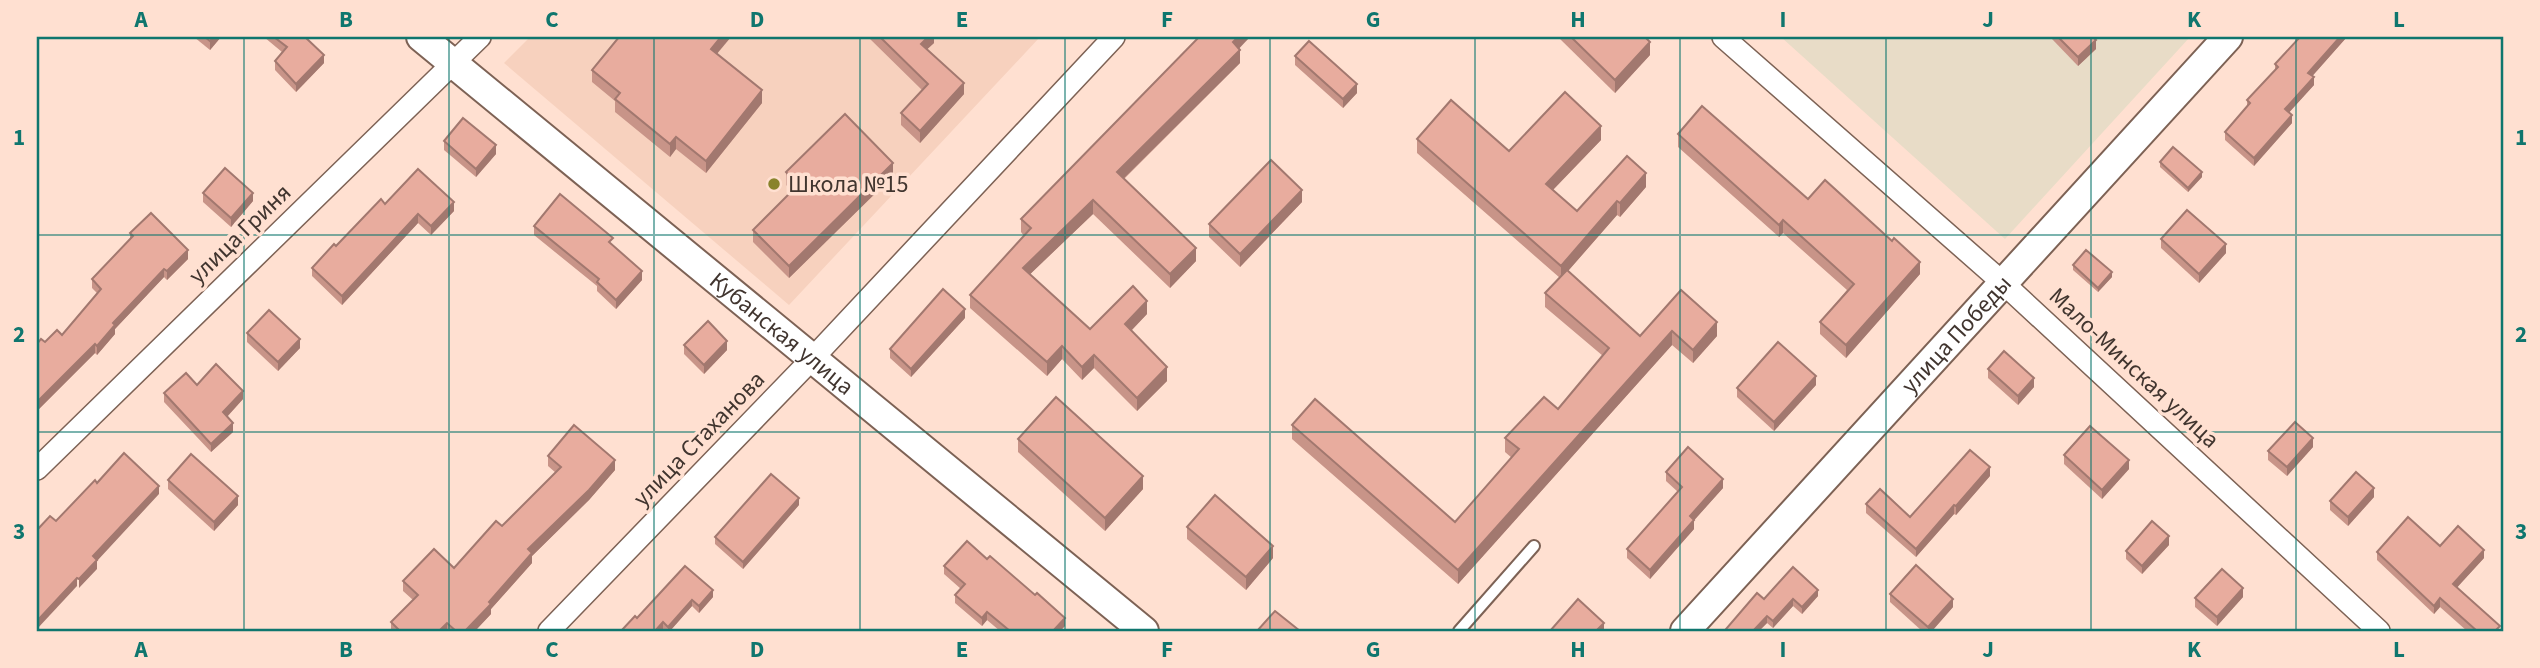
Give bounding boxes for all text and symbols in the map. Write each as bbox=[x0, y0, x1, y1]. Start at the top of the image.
text: A bbox=[133, 3, 148, 36]
text: B bbox=[339, 3, 353, 36]
text: C bbox=[545, 3, 559, 36]
text: D bbox=[750, 3, 764, 36]
text: E bbox=[956, 3, 968, 36]
text: F bbox=[1161, 3, 1173, 36]
text: G bbox=[1366, 3, 1380, 36]
text: H bbox=[1570, 3, 1586, 36]
text: I bbox=[1780, 3, 1786, 36]
text: J bbox=[1982, 3, 1994, 36]
text: K bbox=[2187, 3, 2202, 36]
text: L bbox=[2393, 3, 2405, 36]
text: 1 bbox=[13, 121, 25, 154]
text: 1 bbox=[2515, 121, 2527, 154]
place label: Школа №15 bbox=[788, 167, 908, 202]
street label: улица Гриня bbox=[181, 176, 299, 292]
marker: Школа №15 bbox=[766, 176, 782, 192]
street label: Кубанская улица bbox=[702, 263, 862, 403]
street label: улица Победы bbox=[1893, 267, 2020, 402]
street label: Мало-Минская улица bbox=[2041, 279, 2227, 457]
text: 2 bbox=[13, 318, 25, 351]
text: 2 bbox=[2515, 318, 2527, 351]
street label: улица Стаханова bbox=[625, 363, 773, 515]
text: 3 bbox=[13, 515, 25, 548]
text: 3 bbox=[2515, 515, 2527, 548]
text: A bbox=[133, 633, 148, 666]
text: B bbox=[339, 633, 353, 666]
text: C bbox=[545, 633, 559, 666]
text: D bbox=[750, 633, 764, 666]
text: E bbox=[956, 633, 968, 666]
text: F bbox=[1161, 633, 1173, 666]
text: G bbox=[1366, 633, 1380, 666]
text: H bbox=[1570, 633, 1586, 666]
text: I bbox=[1780, 633, 1786, 666]
text: J bbox=[1982, 633, 1994, 666]
text: K bbox=[2187, 633, 2202, 666]
text: L bbox=[2393, 633, 2405, 666]

